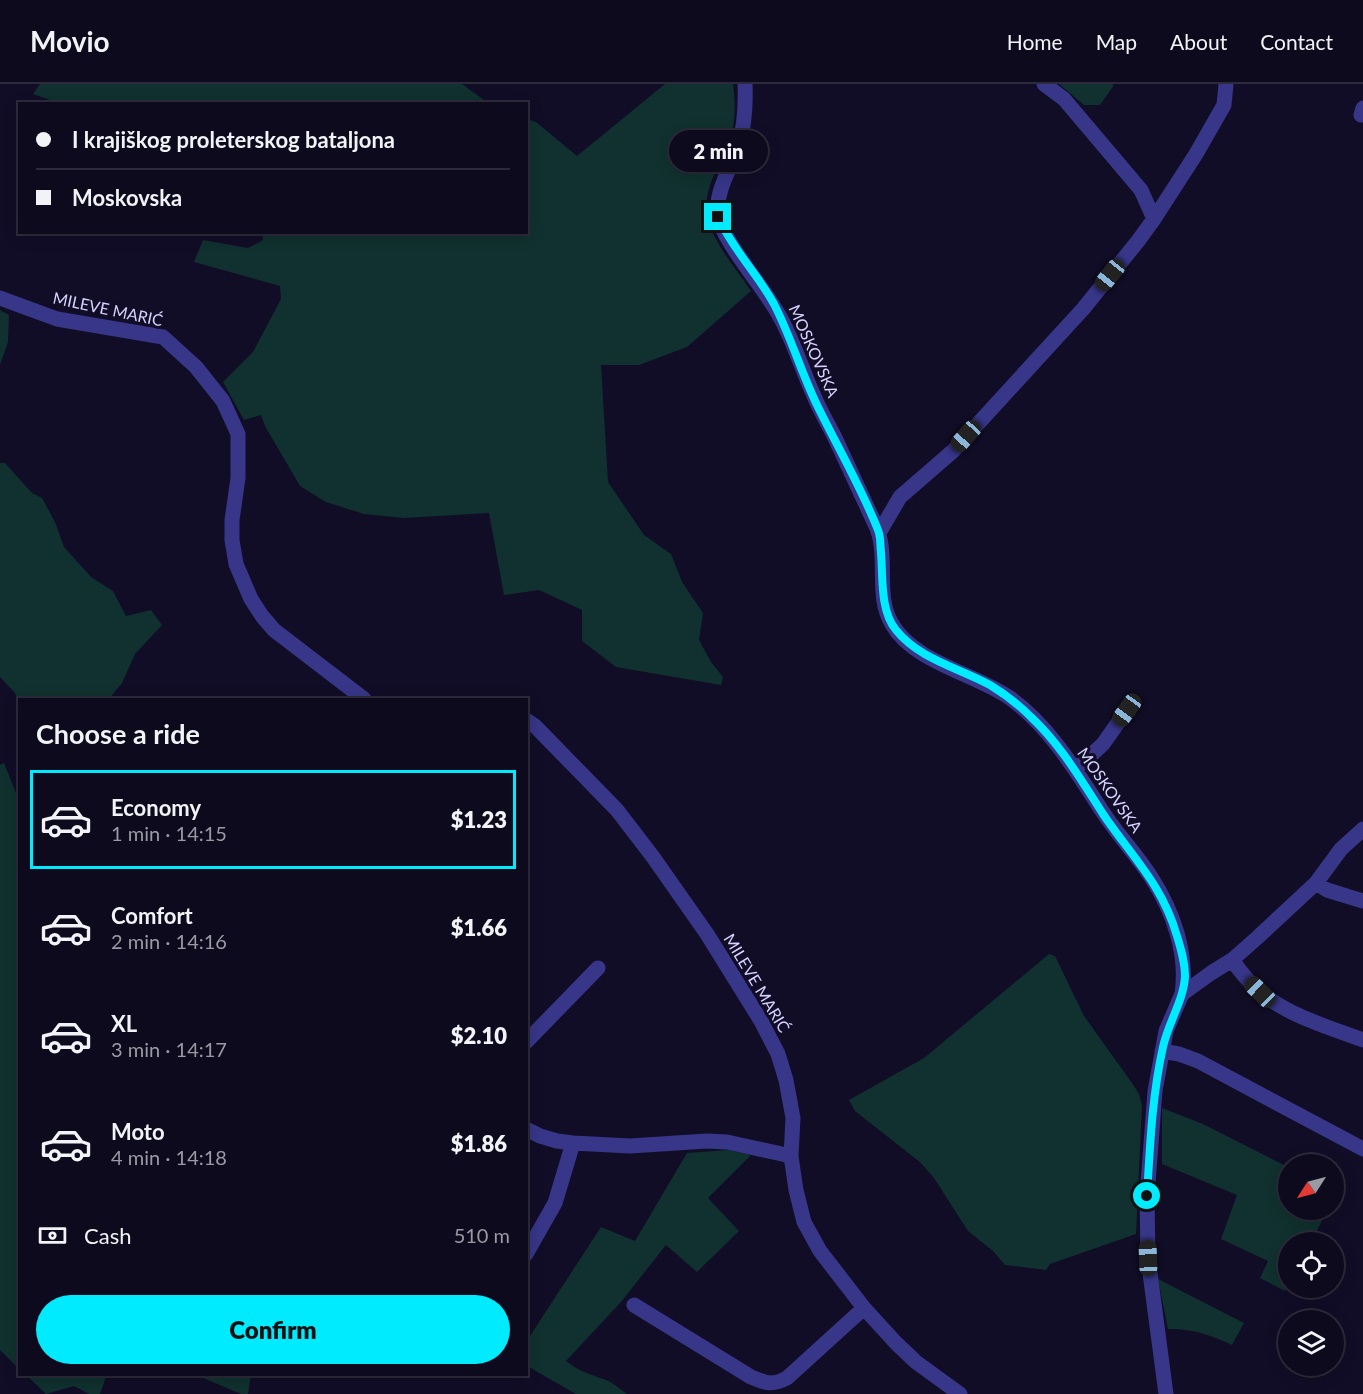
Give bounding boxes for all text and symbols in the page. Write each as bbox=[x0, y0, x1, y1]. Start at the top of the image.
text: Movio bbox=[30, 24, 110, 58]
text: Home bbox=[1007, 29, 1063, 54]
text: Map bbox=[1096, 29, 1137, 54]
text: About bbox=[1170, 29, 1227, 54]
text: Contact bbox=[1260, 29, 1333, 54]
text: I krajiškog proleterskog bataljona bbox=[72, 126, 395, 153]
callout: 2 min bbox=[668, 130, 768, 172]
text: 2 min bbox=[694, 139, 743, 163]
text: Moskovska bbox=[72, 184, 182, 211]
route end bbox=[704, 203, 731, 230]
car bbox=[1092, 255, 1128, 295]
street label: MILEVE MARIĆ bbox=[51, 288, 165, 329]
street label: MOSKOVSKA bbox=[786, 302, 843, 400]
car bbox=[947, 417, 985, 455]
car bbox=[1109, 690, 1145, 730]
text: Choose a ride bbox=[36, 717, 200, 750]
street label: MOSKOVSKA bbox=[1074, 744, 1147, 836]
icon: car bbox=[39, 793, 93, 847]
text: Economy bbox=[111, 794, 201, 821]
text: $1.23 bbox=[451, 806, 507, 833]
text: 1 min · 14:15 bbox=[111, 821, 227, 845]
icon: car bbox=[39, 901, 93, 955]
text: Comfort bbox=[111, 902, 193, 929]
text: $1.66 bbox=[451, 914, 507, 941]
text: 2 min · 14:16 bbox=[111, 929, 227, 953]
street label: MILEVE MARIĆ bbox=[720, 930, 795, 1036]
car bbox=[1241, 973, 1279, 1011]
icon: car bbox=[39, 1009, 93, 1063]
text: XL bbox=[111, 1010, 137, 1037]
text: $2.10 bbox=[451, 1022, 507, 1049]
text: 3 min · 14:17 bbox=[111, 1037, 227, 1061]
icon: car bbox=[39, 1117, 93, 1171]
text: Moto bbox=[111, 1118, 165, 1145]
text: $1.86 bbox=[451, 1130, 507, 1157]
text: 4 min · 14:18 bbox=[111, 1145, 227, 1169]
north arrow bbox=[1278, 1154, 1344, 1220]
map controls bbox=[1278, 1154, 1344, 1376]
route start bbox=[1133, 1182, 1160, 1209]
icon: cash bbox=[36, 1219, 69, 1252]
text: Cash bbox=[84, 1222, 131, 1249]
text: 510 m bbox=[454, 1223, 510, 1247]
button: locate bbox=[1278, 1232, 1344, 1298]
car bbox=[1138, 1240, 1158, 1276]
button: Confirm bbox=[36, 1295, 510, 1364]
button: layers bbox=[1278, 1310, 1344, 1376]

